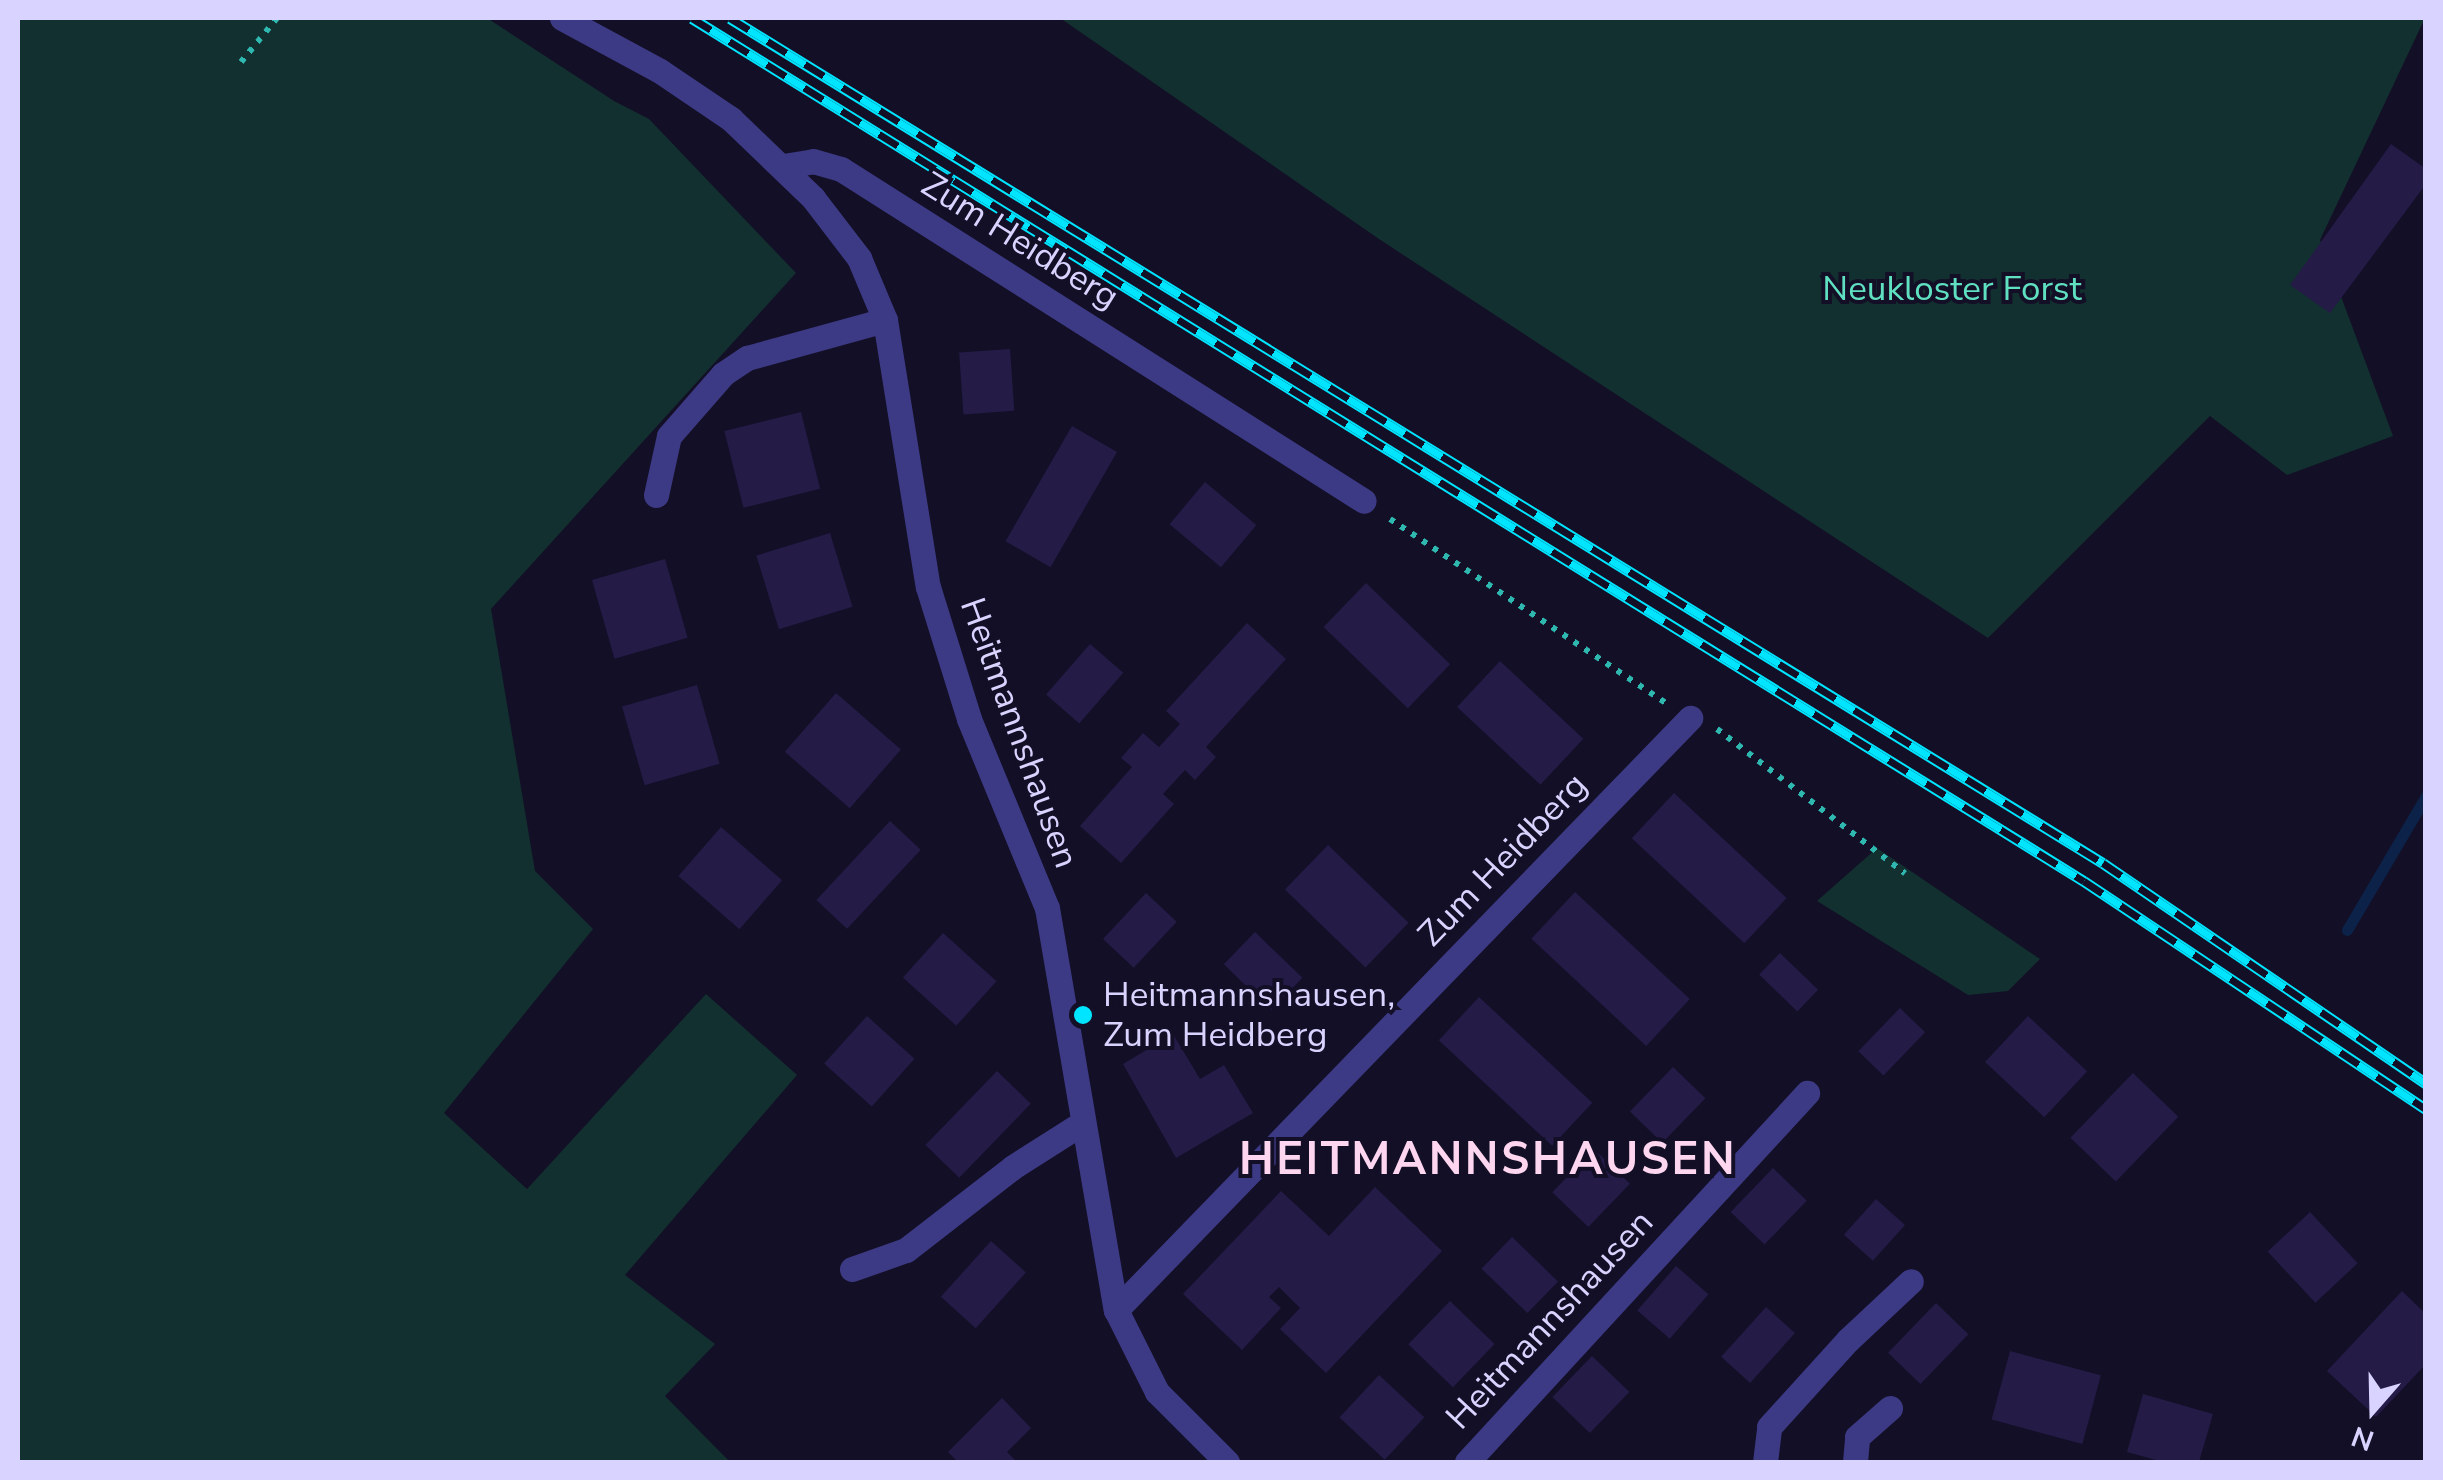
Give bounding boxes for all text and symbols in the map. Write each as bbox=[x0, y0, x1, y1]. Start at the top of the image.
street label: Zum Heidberg bbox=[914, 164, 1126, 318]
park label: Neukloster Forst bbox=[1822, 268, 2082, 310]
street label: Heitmannshausen bbox=[951, 592, 1087, 874]
street label: Zum Heidberg bbox=[1410, 765, 1596, 955]
place label: Heitmannshausen, Zum Heidberg bbox=[1103, 974, 1395, 1056]
marker: Heitmannshausen, Zum Heidberg bbox=[1072, 1004, 1094, 1026]
district label: HEITMANNSHAUSEN bbox=[1239, 1133, 1737, 1187]
street label: Heitmannshausen bbox=[1438, 1202, 1662, 1438]
north arrow bbox=[2323, 1360, 2423, 1460]
text: N bbox=[2346, 1417, 2379, 1460]

